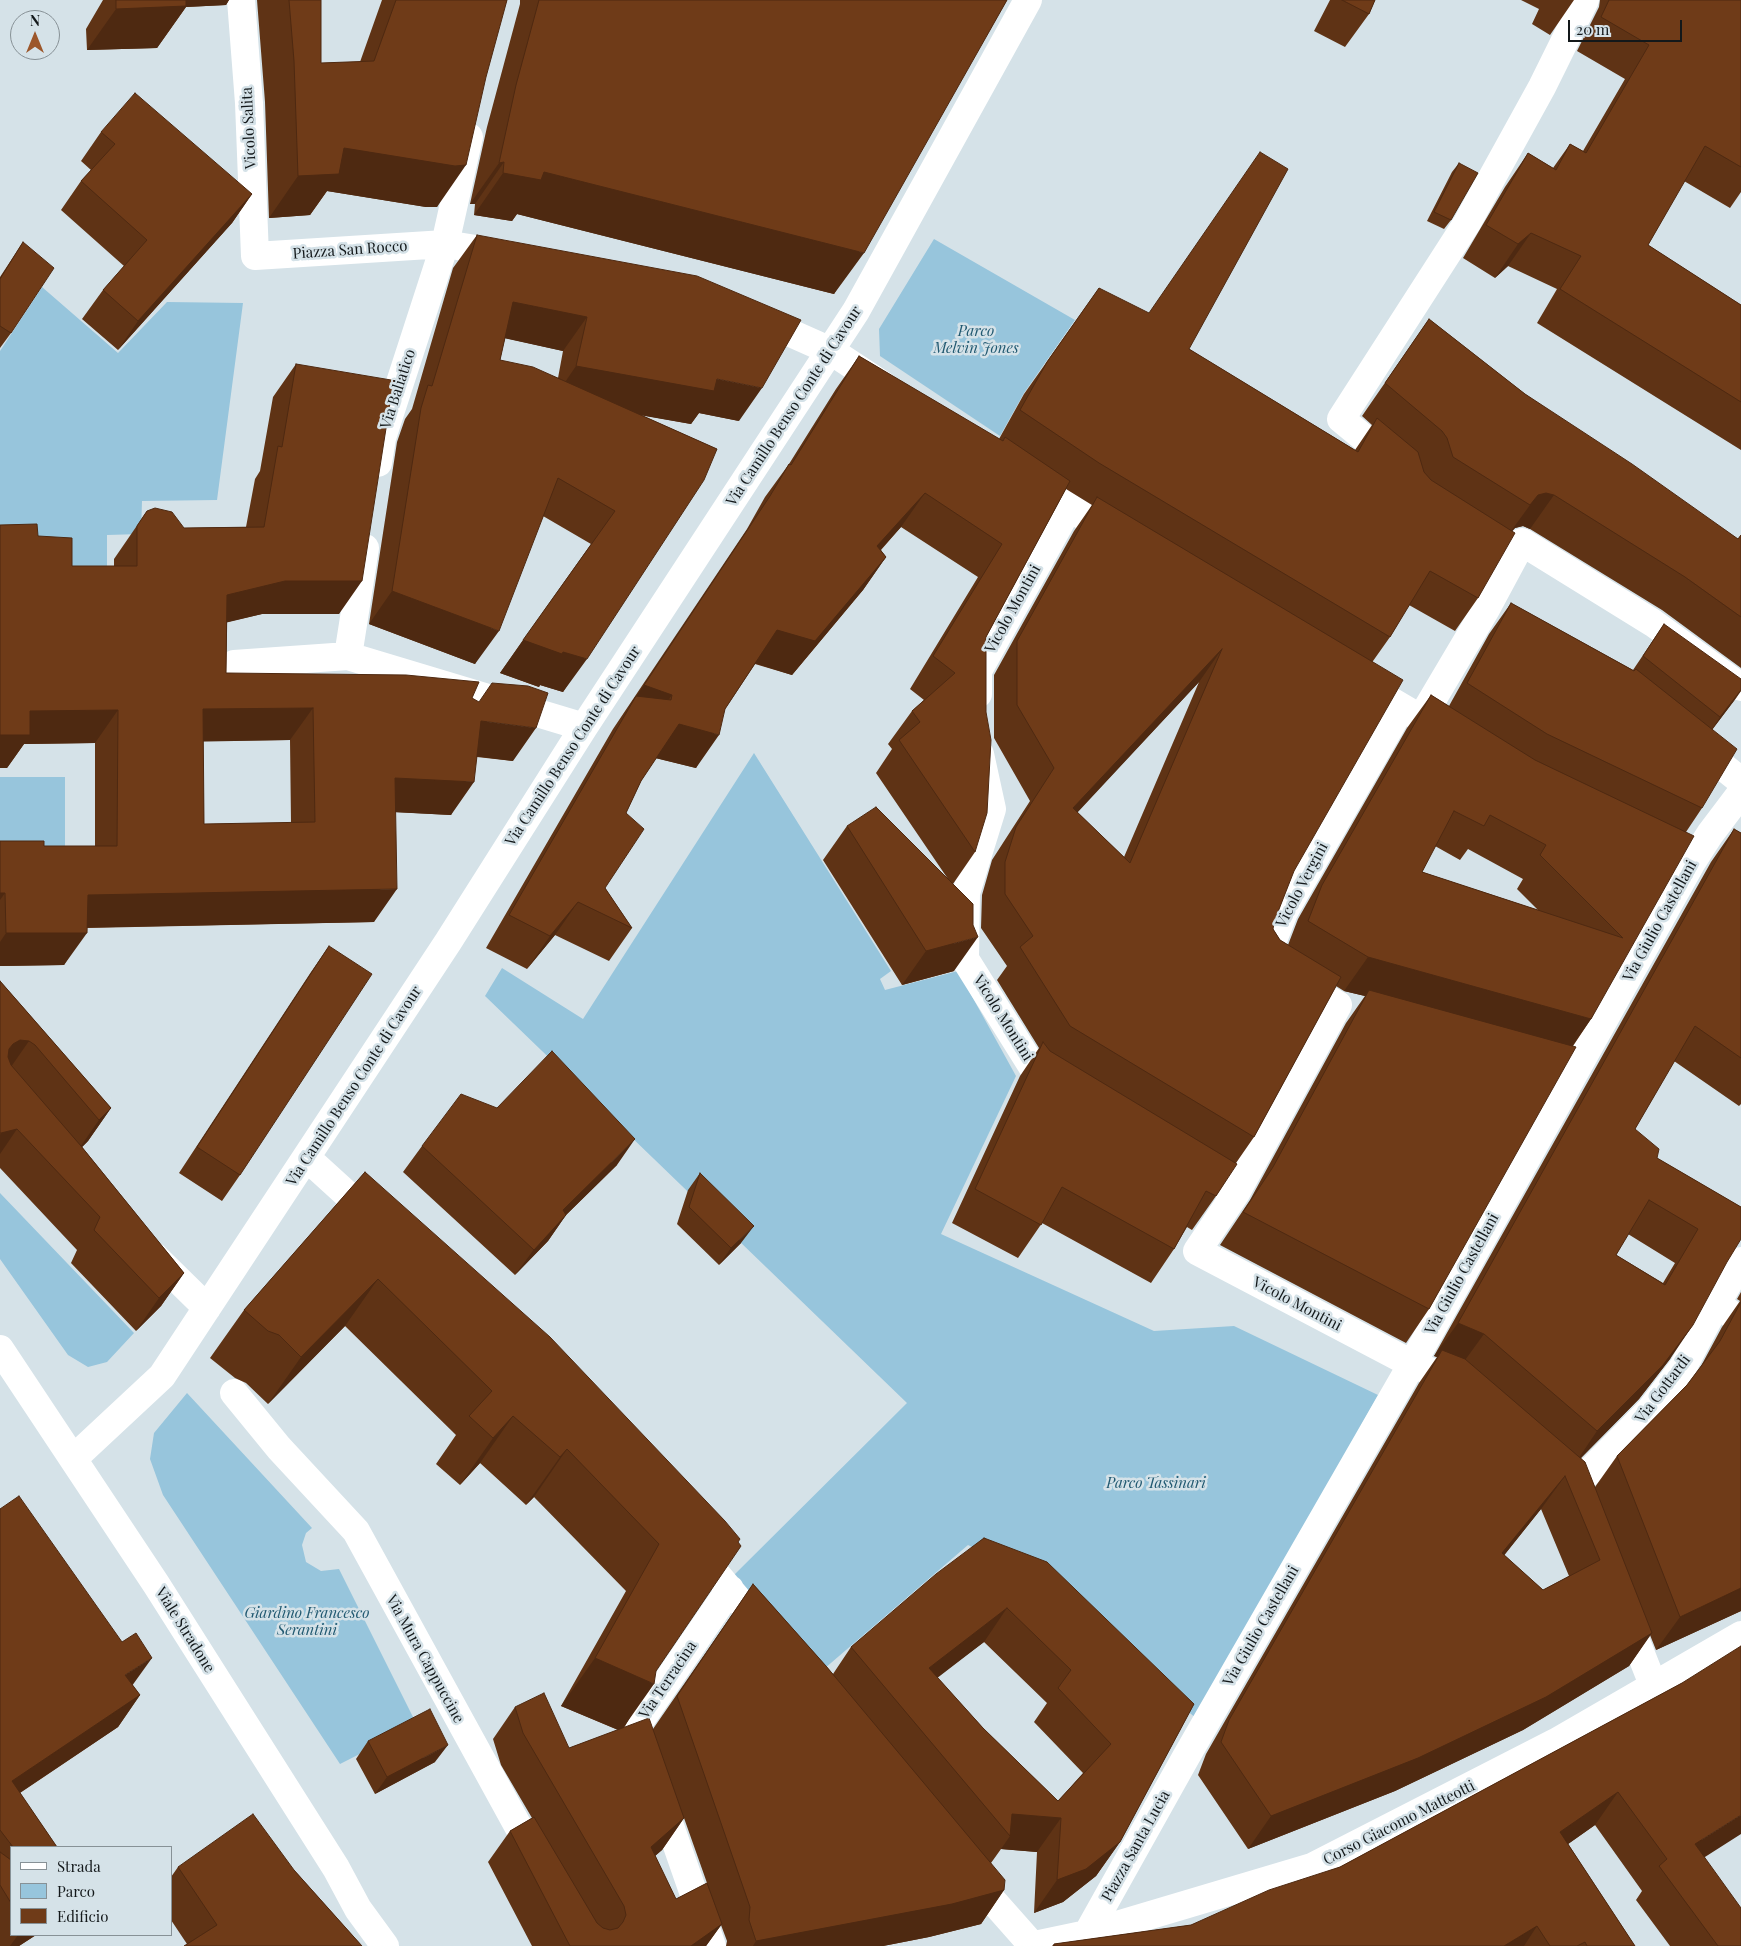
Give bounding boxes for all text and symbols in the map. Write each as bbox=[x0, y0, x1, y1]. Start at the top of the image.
north arrow bbox=[10, 10, 60, 60]
scale bar bbox=[1571, 10, 1685, 42]
text: N bbox=[30, 11, 40, 30]
text: 20 m bbox=[1576, 19, 1609, 39]
street label: Vicolo Salita bbox=[238, 87, 260, 169]
street label: Piazza San Rocco bbox=[292, 237, 408, 263]
street label: Via Camillo Benso Conte di Cavour bbox=[723, 303, 865, 509]
park label: Parco Melvin Jones bbox=[933, 322, 1019, 357]
street label: Via Baliatico bbox=[377, 347, 419, 431]
street label: Vicolo Montini bbox=[981, 562, 1045, 656]
street label: Via Camillo Benso Conte di Cavour bbox=[502, 643, 644, 849]
street label: Vicolo Vergini bbox=[1272, 840, 1332, 930]
street label: Via Giulio Castellani bbox=[1619, 857, 1701, 985]
street label: Vicolo Montini bbox=[969, 972, 1037, 1064]
street label: Via Camillo Benso Conte di Cavour bbox=[283, 983, 425, 1189]
street label: Via Giulio Castellani bbox=[1421, 1210, 1503, 1338]
street label: Vicolo Montini bbox=[1250, 1273, 1344, 1335]
street label: Via Gottardi bbox=[1632, 1351, 1694, 1427]
park label: Parco Tassinari bbox=[1106, 1474, 1206, 1492]
street label: Via Giulio Castellani bbox=[1219, 1563, 1303, 1689]
street label: Viale Stradone bbox=[152, 1584, 218, 1676]
street label: Via Mura Cappuccine bbox=[382, 1592, 468, 1726]
park label: Giardino Francesco Serantini bbox=[244, 1604, 370, 1639]
street label: Via Terracina bbox=[635, 1638, 701, 1722]
street label: Corso Giacomo Matteotti bbox=[1320, 1777, 1478, 1869]
street label: Piazza Santa Lucia bbox=[1098, 1787, 1174, 1905]
legend bbox=[10, 1846, 172, 1936]
text: Strada bbox=[57, 1856, 101, 1876]
text: Parco bbox=[57, 1881, 95, 1901]
text: Edificio bbox=[57, 1906, 108, 1926]

